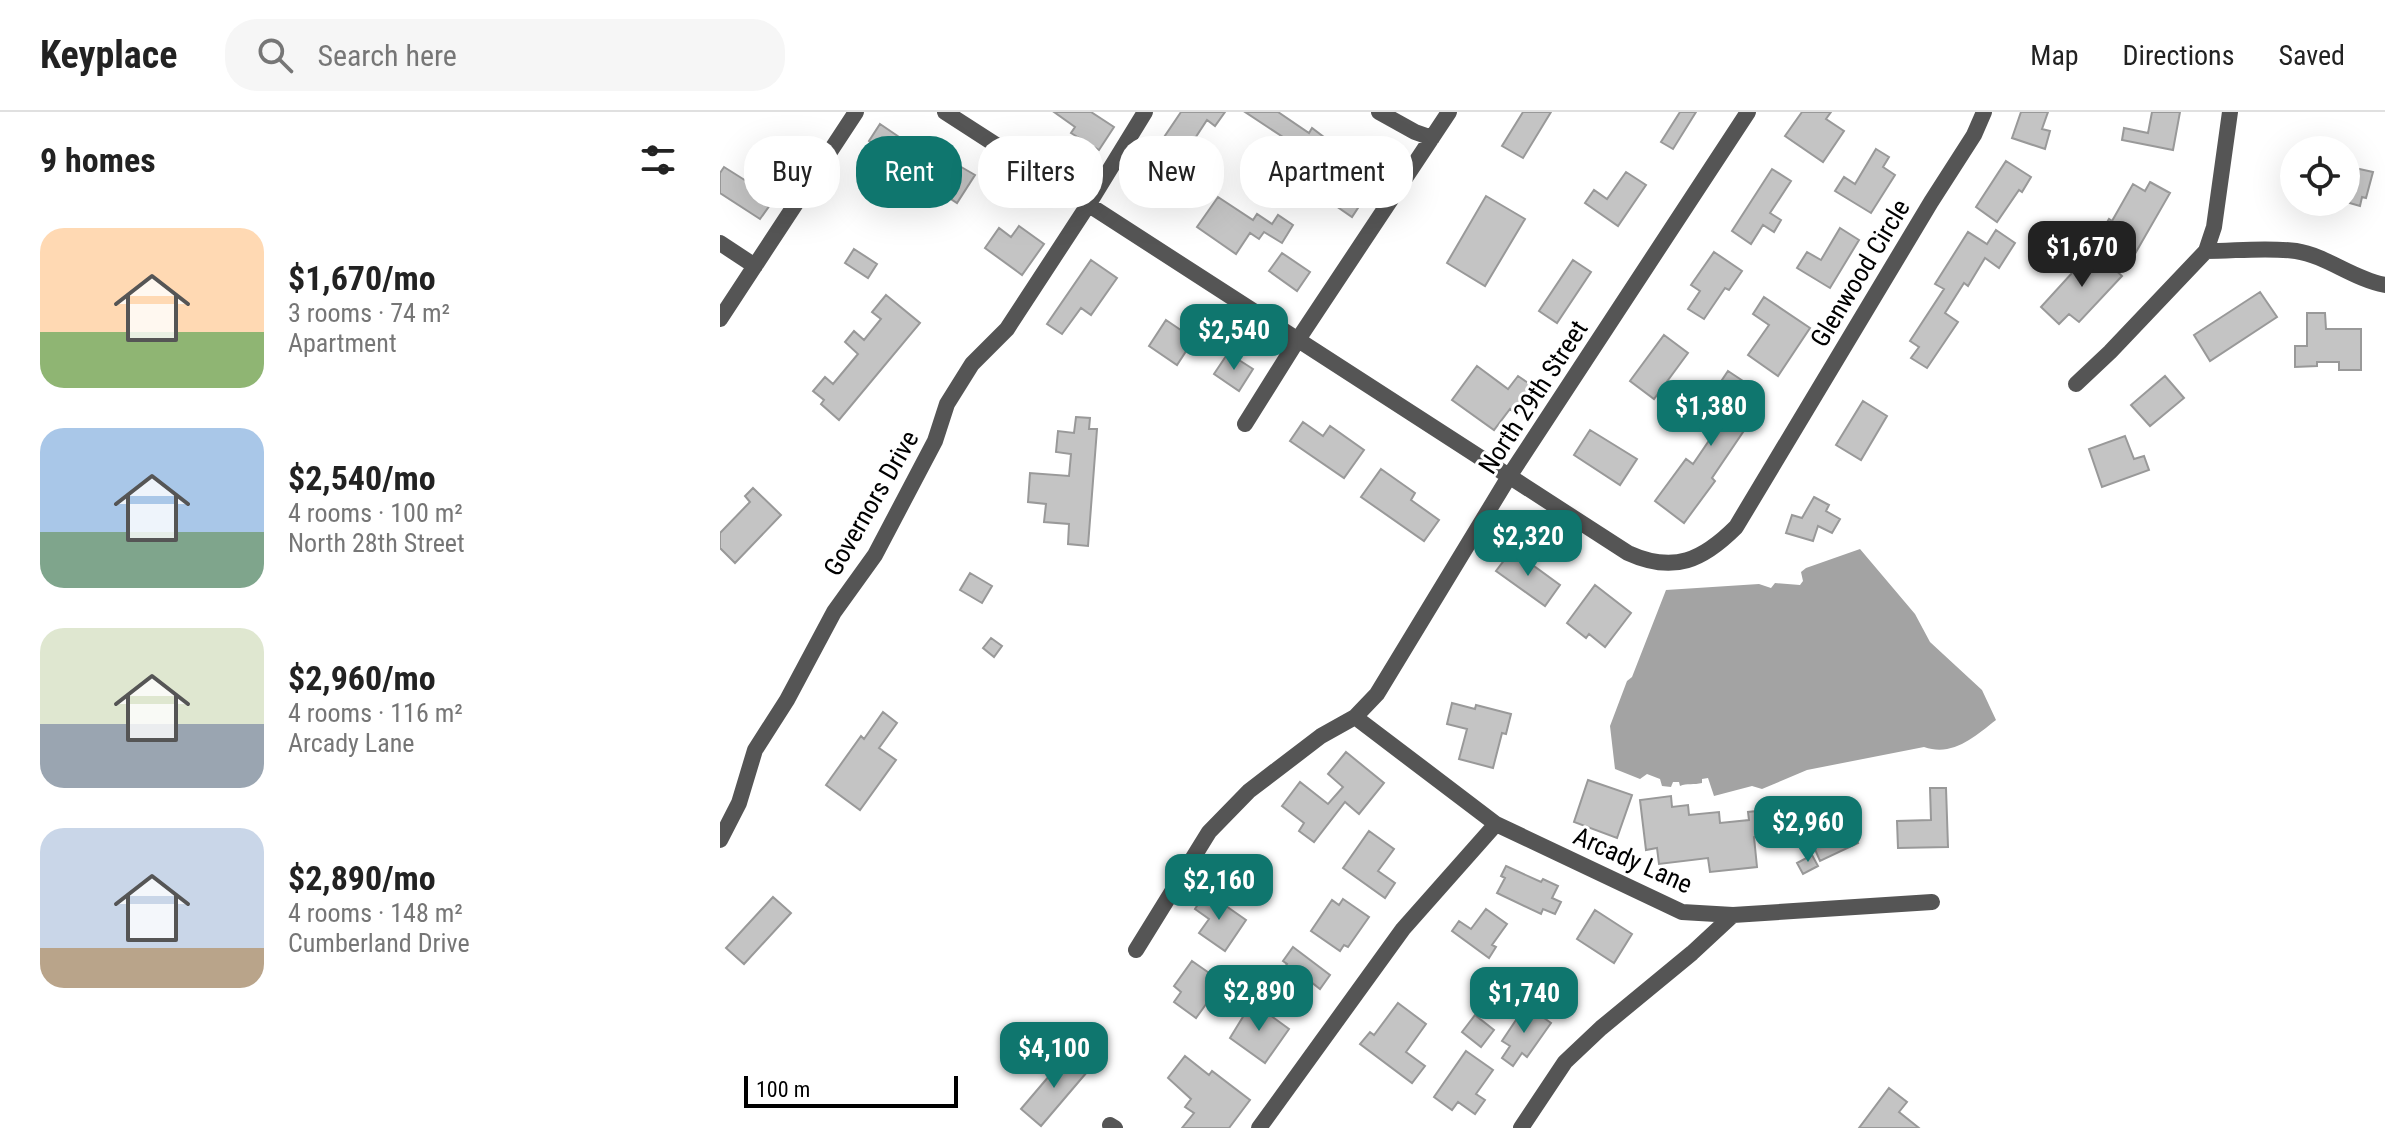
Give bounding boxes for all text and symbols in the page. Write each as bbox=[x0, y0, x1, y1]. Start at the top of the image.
search box bbox=[225, 19, 785, 91]
text: Keyplace bbox=[40, 33, 177, 77]
icon: search bbox=[253, 33, 297, 77]
text: Search here bbox=[317, 38, 457, 73]
text: Map bbox=[2030, 39, 2079, 72]
text: Directions bbox=[2123, 39, 2234, 72]
text: Saved bbox=[2278, 39, 2345, 72]
chip: Buy bbox=[744, 136, 840, 208]
chip: Rent bbox=[856, 136, 962, 208]
chip: Filters bbox=[978, 136, 1103, 208]
chip: New bbox=[1119, 136, 1224, 208]
chip: Apartment bbox=[1240, 136, 1413, 208]
map controls bbox=[2280, 136, 2360, 216]
button: locate bbox=[2280, 136, 2360, 216]
icon: filters bbox=[636, 138, 680, 182]
text: 9 homes bbox=[40, 140, 156, 180]
street label: Glenwood Circle bbox=[1804, 194, 1916, 352]
pin: $1,670 bbox=[2017, 221, 2147, 289]
text: $1,670 bbox=[2046, 232, 2118, 262]
text: $1,670/mo bbox=[288, 258, 436, 298]
icon: home bbox=[104, 260, 200, 356]
text: 3 rooms · 74 m² bbox=[288, 298, 450, 328]
pin: $2,540 bbox=[1169, 304, 1299, 372]
text: $2,540 bbox=[1198, 315, 1270, 345]
street label: North 29th Street bbox=[1472, 315, 1594, 479]
text: Apartment bbox=[288, 328, 397, 358]
pin: $1,380 bbox=[1646, 380, 1776, 448]
text: $1,380 bbox=[1675, 391, 1747, 421]
street label: Governors Drive bbox=[817, 425, 925, 581]
text: $2,540/mo bbox=[288, 458, 436, 498]
icon: home bbox=[104, 460, 200, 556]
text: 4 rooms · 100 m² bbox=[288, 498, 463, 528]
pin: $2,320 bbox=[1463, 510, 1593, 578]
text: $2,320 bbox=[1492, 521, 1564, 551]
text: North 28th Street bbox=[288, 528, 465, 558]
text: $2,960/mo bbox=[288, 658, 436, 698]
icon: home bbox=[104, 660, 200, 756]
text: 4 rooms · 116 m² bbox=[288, 698, 463, 728]
text: Arcady Lane bbox=[288, 728, 414, 758]
pin: $2,960 bbox=[1743, 796, 1873, 864]
text: $2,960 bbox=[1772, 807, 1844, 837]
street label: Arcady Lane bbox=[1569, 821, 1697, 899]
pin: $2,160 bbox=[1154, 854, 1284, 922]
text: $2,890/mo bbox=[288, 858, 436, 898]
icon: home bbox=[104, 860, 200, 956]
text: $2,160 bbox=[1183, 865, 1255, 895]
text: 4 rooms · 148 m² bbox=[288, 898, 463, 928]
text: Cumberland Drive bbox=[288, 928, 470, 958]
pin: $2,890 bbox=[1194, 965, 1324, 1033]
pin: $1,740 bbox=[1459, 967, 1589, 1035]
text: $2,890 bbox=[1223, 976, 1295, 1006]
text: $1,740 bbox=[1488, 978, 1560, 1008]
pin: $4,100 bbox=[989, 1022, 1119, 1090]
text: $4,100 bbox=[1018, 1033, 1090, 1063]
scale bar bbox=[744, 1072, 958, 1108]
text: 100 m bbox=[756, 1077, 810, 1102]

